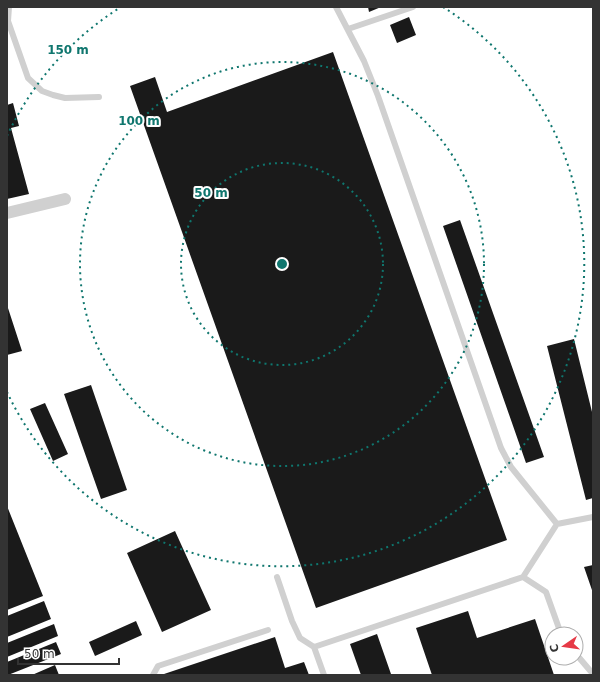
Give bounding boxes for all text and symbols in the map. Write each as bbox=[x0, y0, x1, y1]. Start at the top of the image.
text: 150 m bbox=[47, 43, 89, 57]
text: 100 m bbox=[118, 114, 160, 128]
text: 50 m bbox=[194, 186, 228, 200]
centre of rings bbox=[275, 257, 289, 271]
north arrow bbox=[544, 626, 584, 666]
scale bar bbox=[18, 640, 119, 666]
text: С bbox=[548, 643, 562, 654]
text: 50 m bbox=[24, 647, 55, 661]

